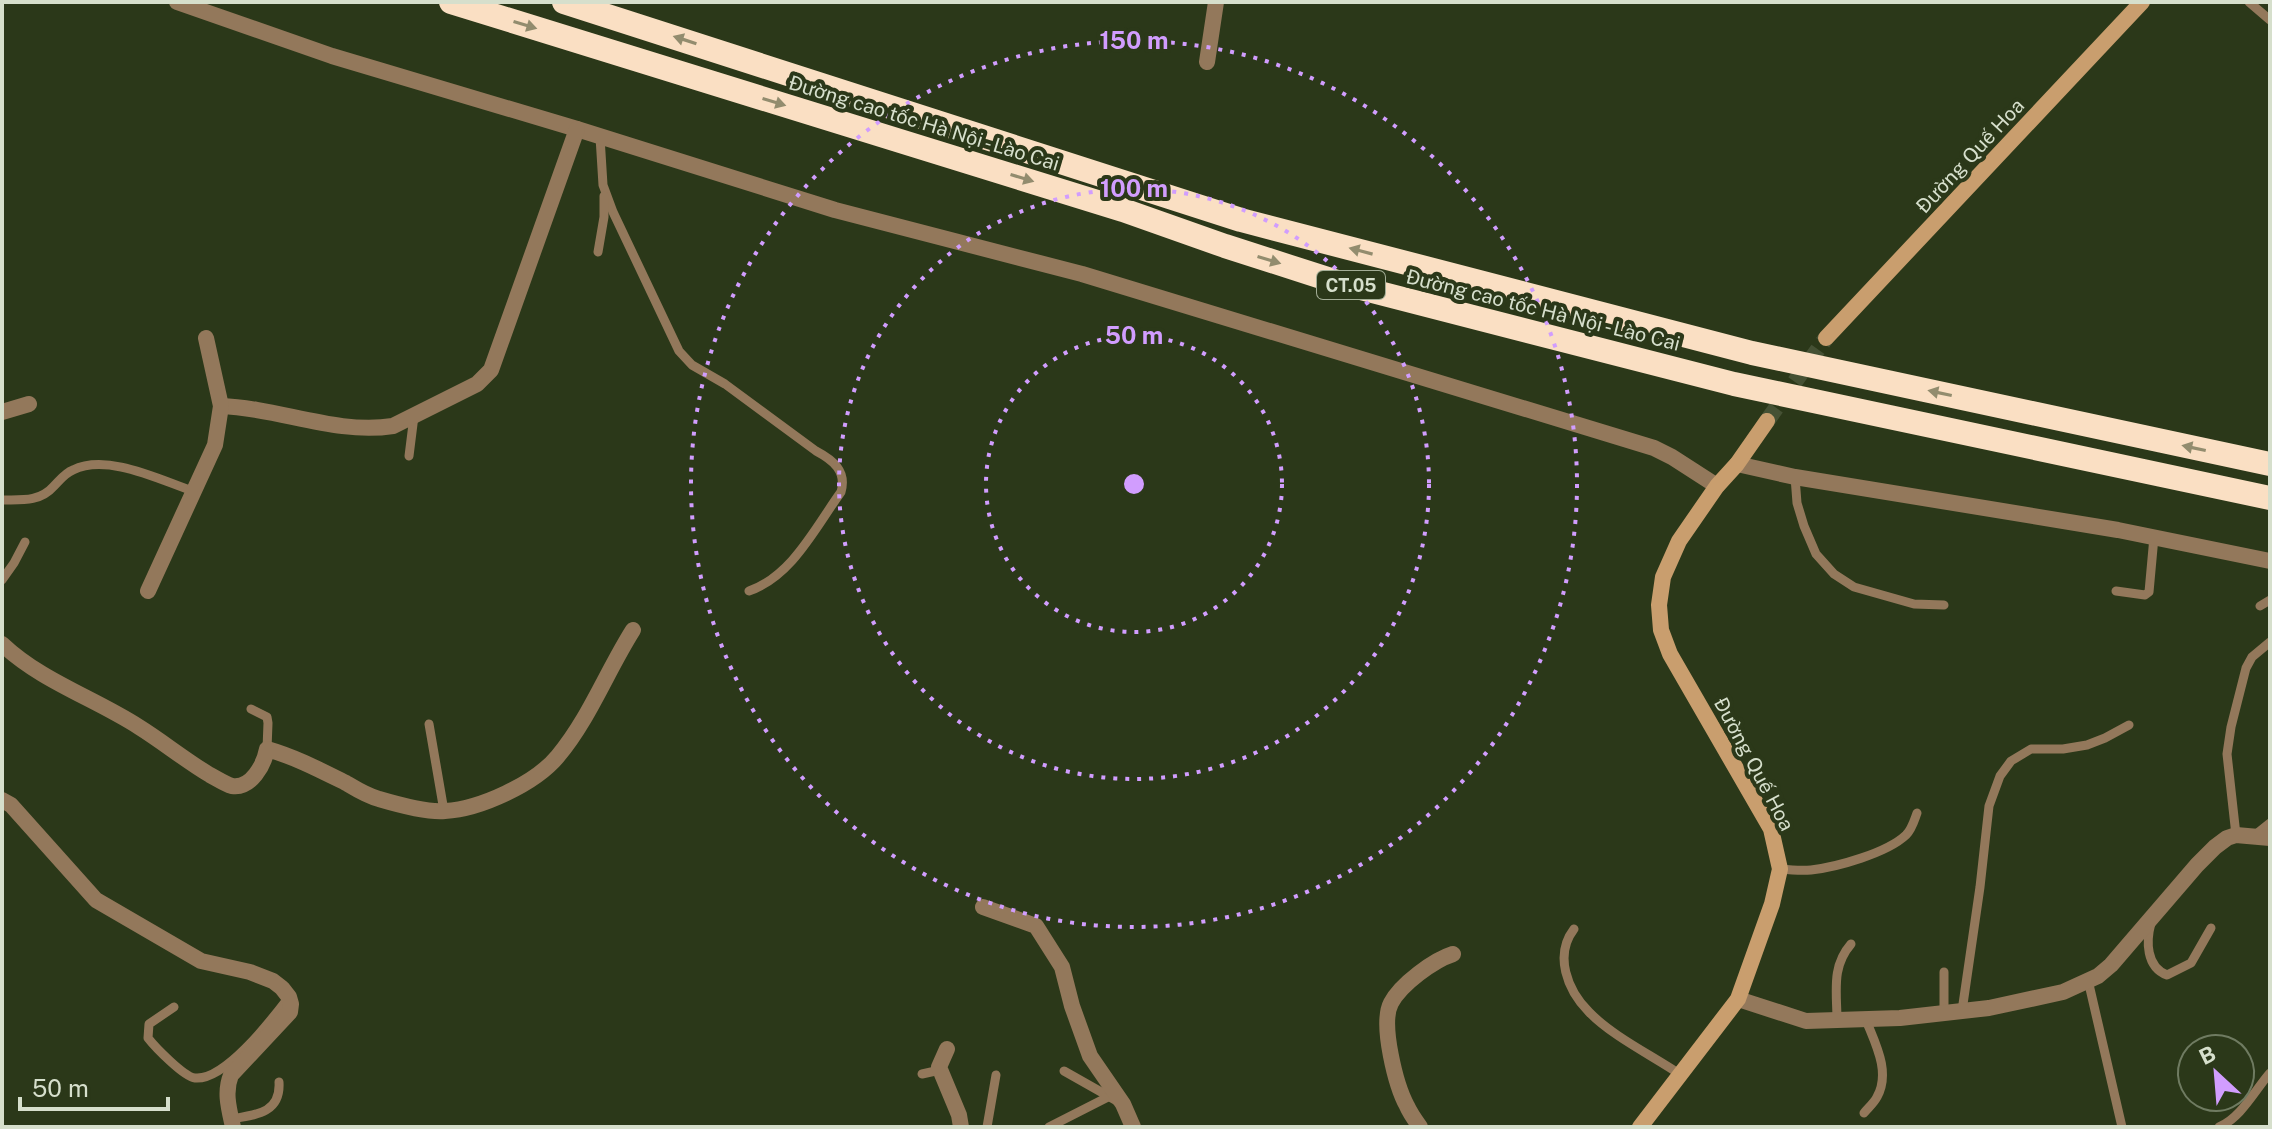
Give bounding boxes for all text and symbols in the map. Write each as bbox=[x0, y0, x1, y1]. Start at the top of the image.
one-way arrow bbox=[514, 19, 538, 32]
text: 150 m bbox=[1100, 26, 1168, 54]
one-way arrow bbox=[673, 33, 697, 45]
street label: Đường cao tốc Hà Nội - Lào Cai bbox=[786, 70, 1062, 176]
street label: Đường Quế Hoa bbox=[1911, 94, 2029, 218]
one-way arrow bbox=[762, 96, 786, 108]
one-way arrow bbox=[1010, 172, 1034, 185]
text: 100 m bbox=[1100, 174, 1168, 202]
one-way arrow bbox=[1348, 245, 1373, 257]
one-way arrow bbox=[1257, 254, 1281, 267]
street label: Đường cao tốc Hà Nội - Lào Cai bbox=[1403, 264, 1683, 356]
road number: CT.05 bbox=[1317, 271, 1385, 299]
text: 50 m bbox=[1105, 321, 1163, 349]
one-way arrow bbox=[1927, 386, 1952, 399]
one-way arrow bbox=[2181, 441, 2206, 454]
centre of rings bbox=[1120, 470, 1148, 498]
street label: Đường Quế Hoa bbox=[1709, 693, 1799, 835]
north arrow bbox=[2176, 1033, 2256, 1113]
text: B bbox=[2195, 1040, 2220, 1070]
scale bar bbox=[20, 1061, 168, 1111]
text: 50 m bbox=[32, 1074, 89, 1102]

